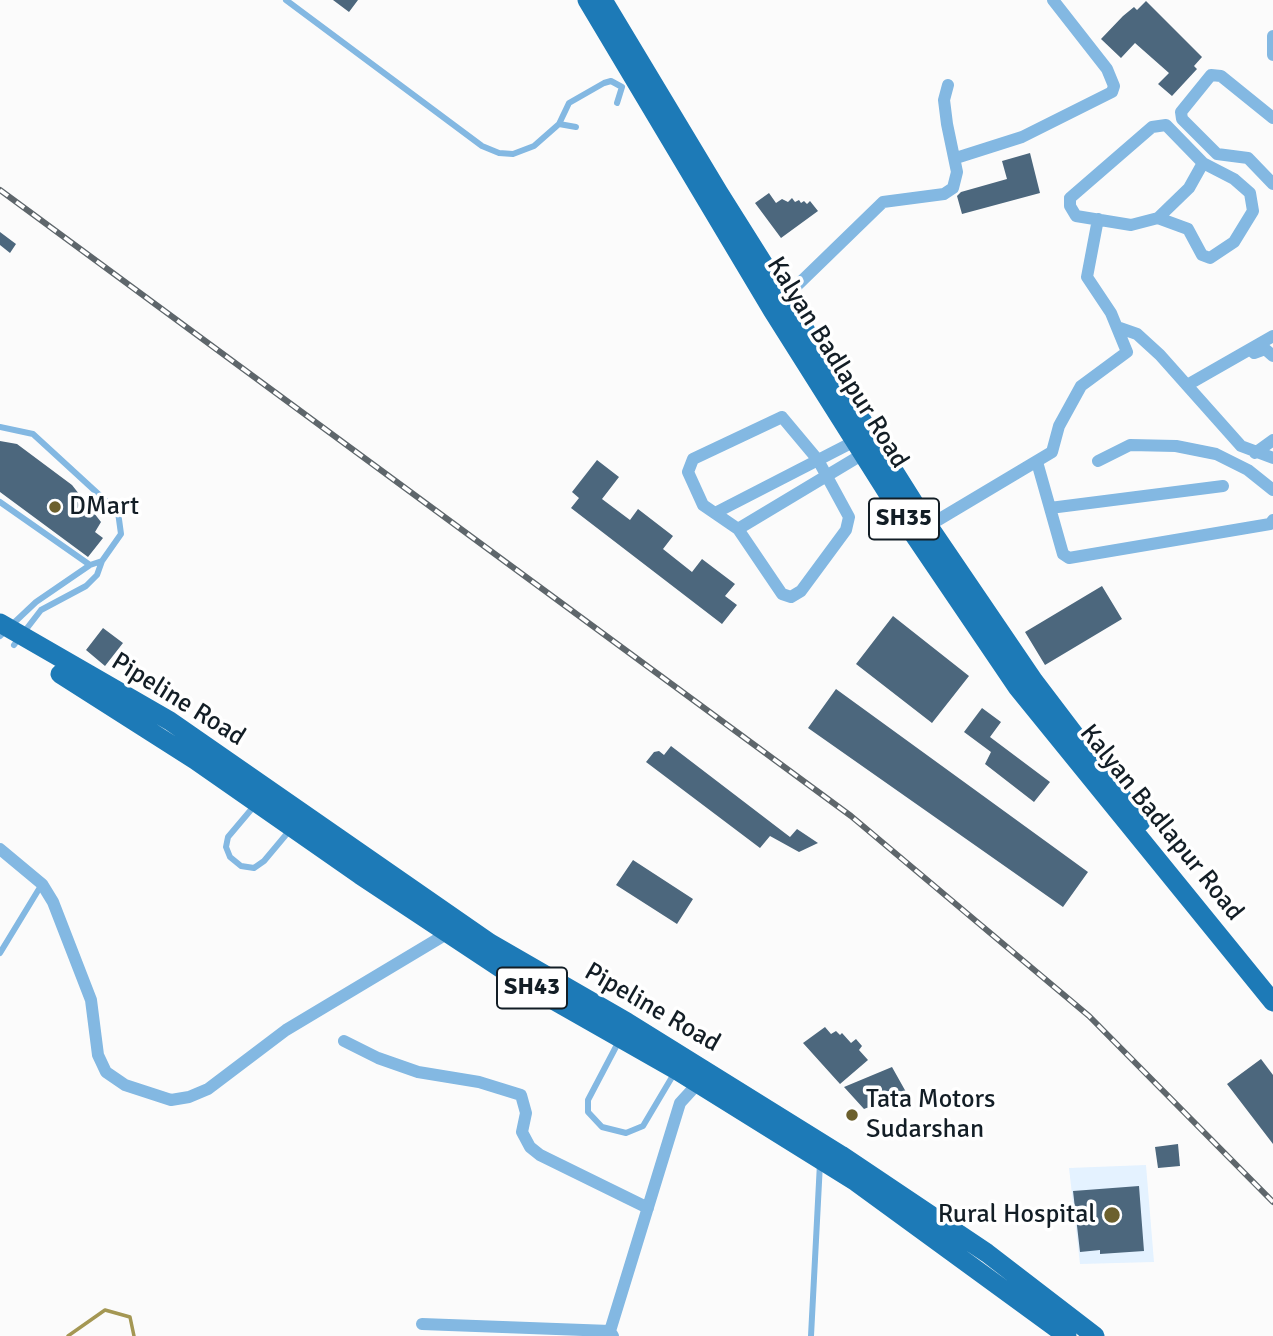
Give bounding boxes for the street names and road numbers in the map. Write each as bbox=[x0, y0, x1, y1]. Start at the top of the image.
street label: Kalyan Badlapur Road bbox=[759, 252, 915, 474]
road number: SH35 bbox=[869, 498, 939, 540]
street label: Pipeline Road bbox=[105, 647, 251, 753]
street label: Kalyan Badlapur Road bbox=[1072, 719, 1250, 927]
street label: Pipeline Road bbox=[579, 957, 725, 1059]
road number: SH43 bbox=[497, 968, 567, 1008]

